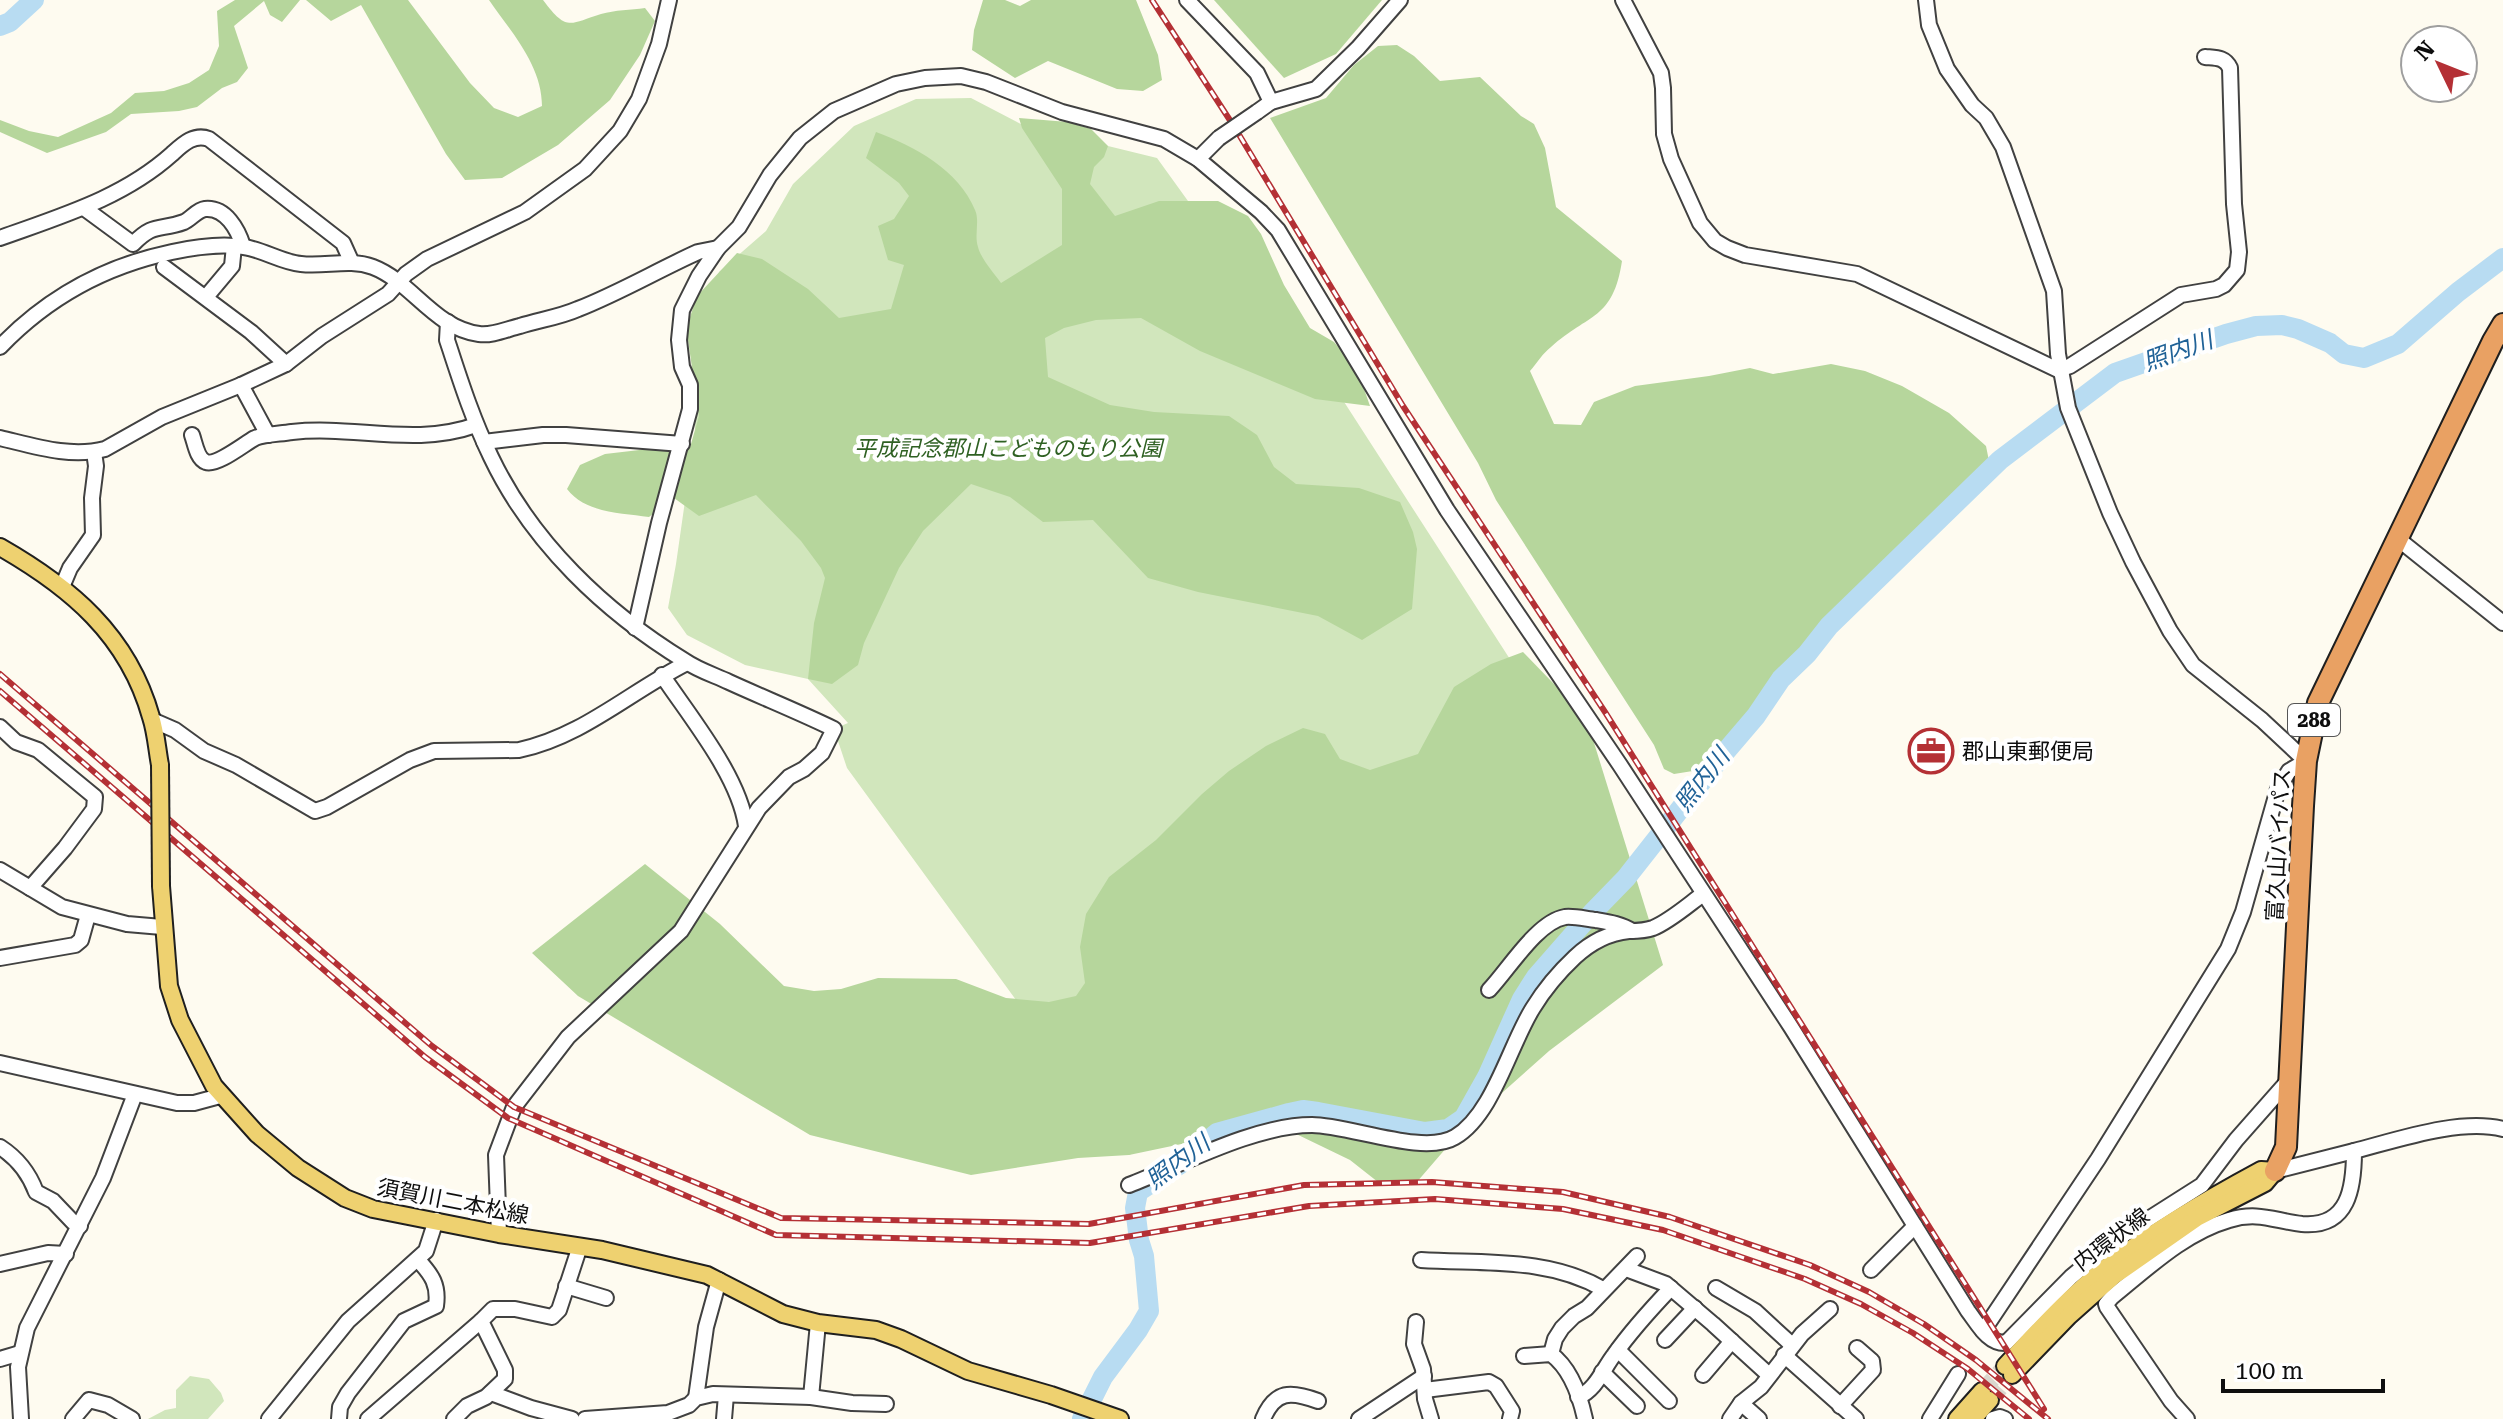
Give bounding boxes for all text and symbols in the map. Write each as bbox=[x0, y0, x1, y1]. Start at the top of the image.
north arrow bbox=[2399, 24, 2479, 104]
text: N bbox=[2410, 36, 2440, 65]
water label: 照内川 bbox=[2139, 325, 2219, 376]
park label: 平成記念郡山こどものもり公園 bbox=[854, 436, 1165, 461]
road number: 288 bbox=[2288, 704, 2340, 736]
office icon: 郡山東郵便局 bbox=[1907, 727, 1955, 775]
place label: 郡山東郵便局 bbox=[1962, 739, 2094, 764]
water label: 照内川 bbox=[1669, 741, 1737, 817]
street label: 富久山バイパス bbox=[2262, 768, 2295, 922]
water label: 照内川 bbox=[1141, 1127, 1218, 1195]
street label: 須賀川二本松線 bbox=[375, 1175, 531, 1228]
street label: 内環状線 bbox=[2069, 1203, 2154, 1276]
scale bar bbox=[2223, 1343, 2383, 1393]
text: 100 m bbox=[2235, 1357, 2303, 1385]

